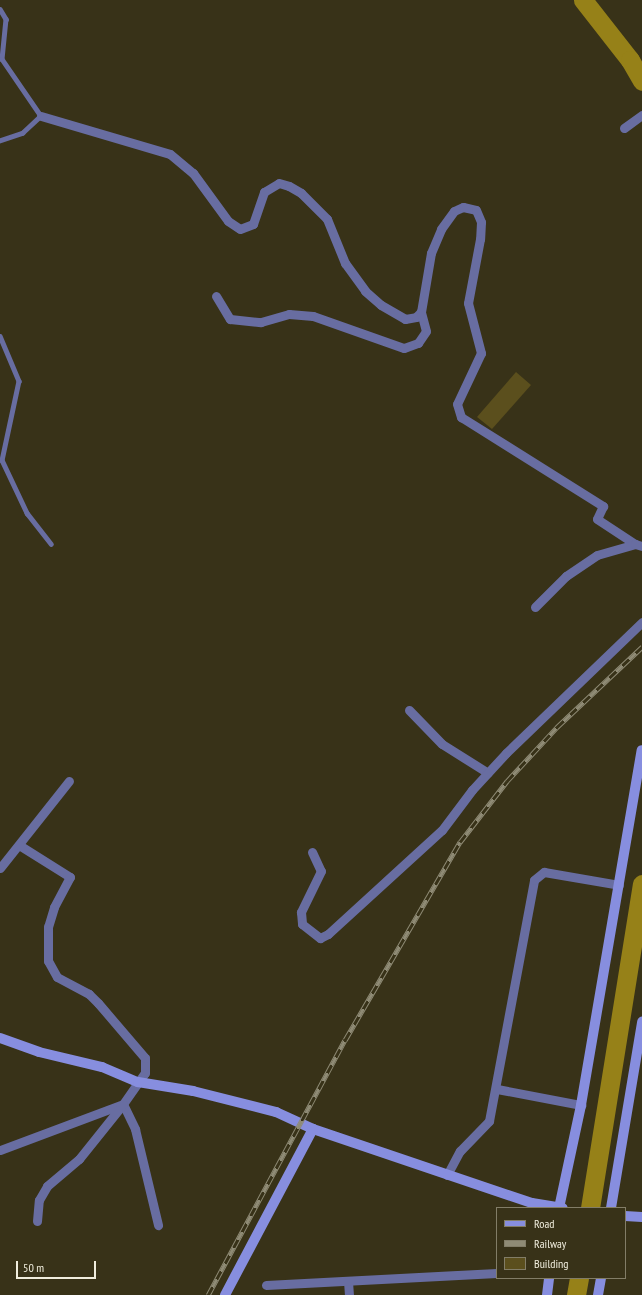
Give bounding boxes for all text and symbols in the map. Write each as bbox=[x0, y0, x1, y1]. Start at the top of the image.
legend bbox=[496, 1207, 626, 1279]
text: Road bbox=[534, 1216, 554, 1231]
text: Railway bbox=[534, 1236, 566, 1251]
scale bar bbox=[18, 1253, 98, 1279]
text: Building bbox=[534, 1256, 569, 1271]
text: 50 m bbox=[23, 1260, 44, 1275]

